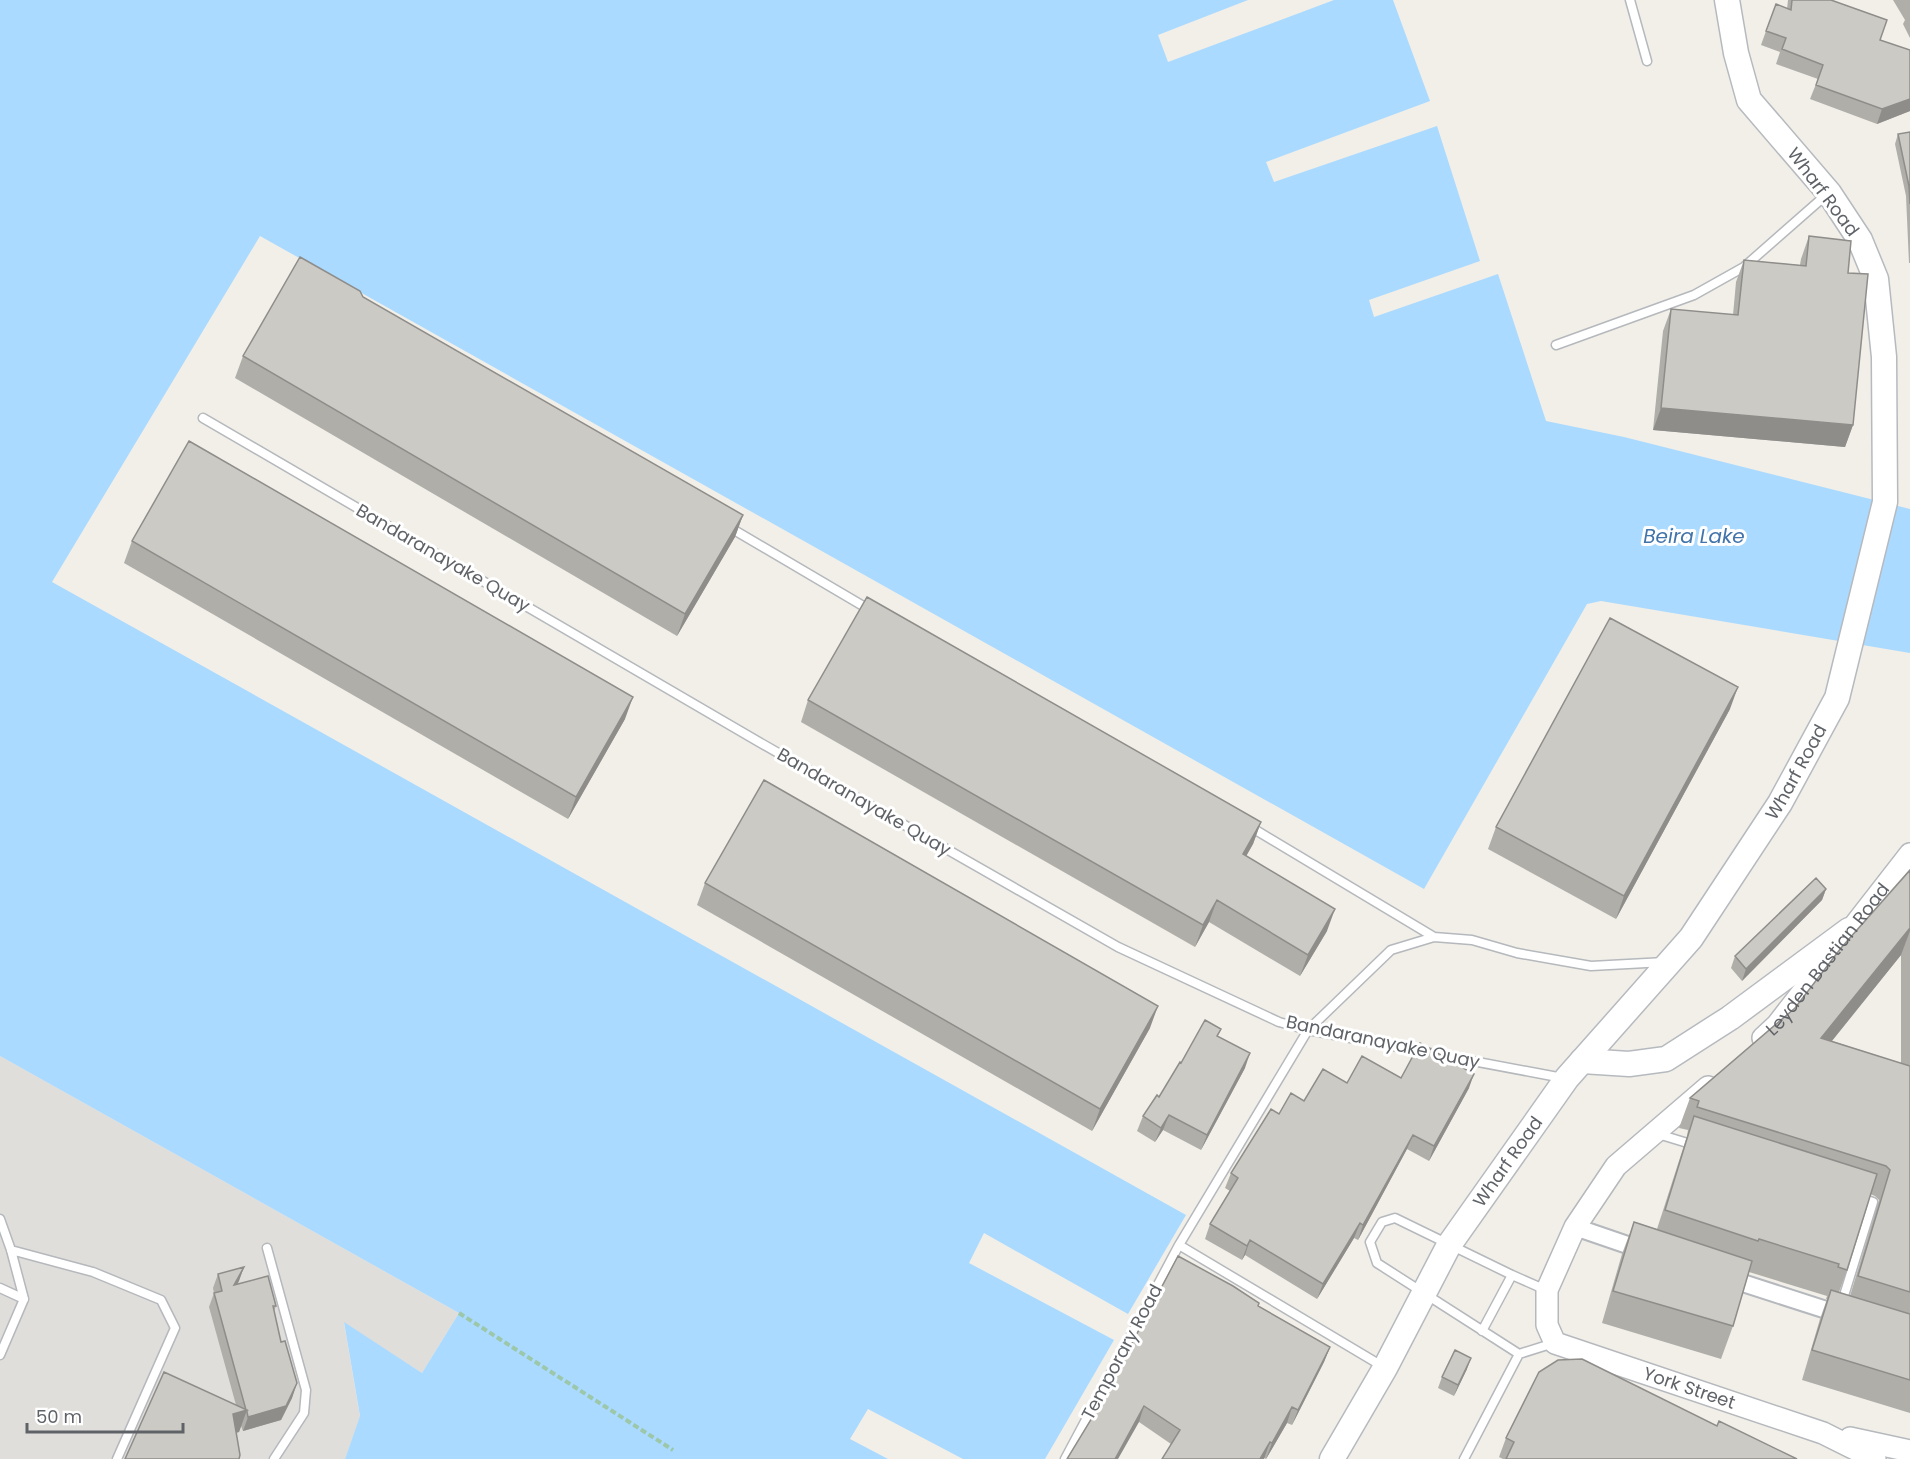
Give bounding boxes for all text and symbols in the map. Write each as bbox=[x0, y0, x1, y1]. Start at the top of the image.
street label: Wharf Road bbox=[1782, 142, 1865, 241]
street label: Bandaranayake Quay bbox=[352, 497, 535, 618]
water label: Beira Lake bbox=[1643, 522, 1745, 550]
street label: Wharf Road bbox=[1759, 720, 1832, 825]
street label: Bandaranayake Quay bbox=[773, 741, 956, 862]
street label: Leyden Bastian Road bbox=[1760, 877, 1895, 1041]
street label: Bandaranayake Quay bbox=[1284, 1009, 1482, 1074]
street label: Wharf Road bbox=[1467, 1111, 1548, 1212]
street label: Temporary Road bbox=[1075, 1279, 1168, 1424]
street label: York Street bbox=[1640, 1361, 1739, 1415]
scale bar bbox=[27, 1396, 183, 1434]
text: 50 m bbox=[36, 1404, 82, 1429]

